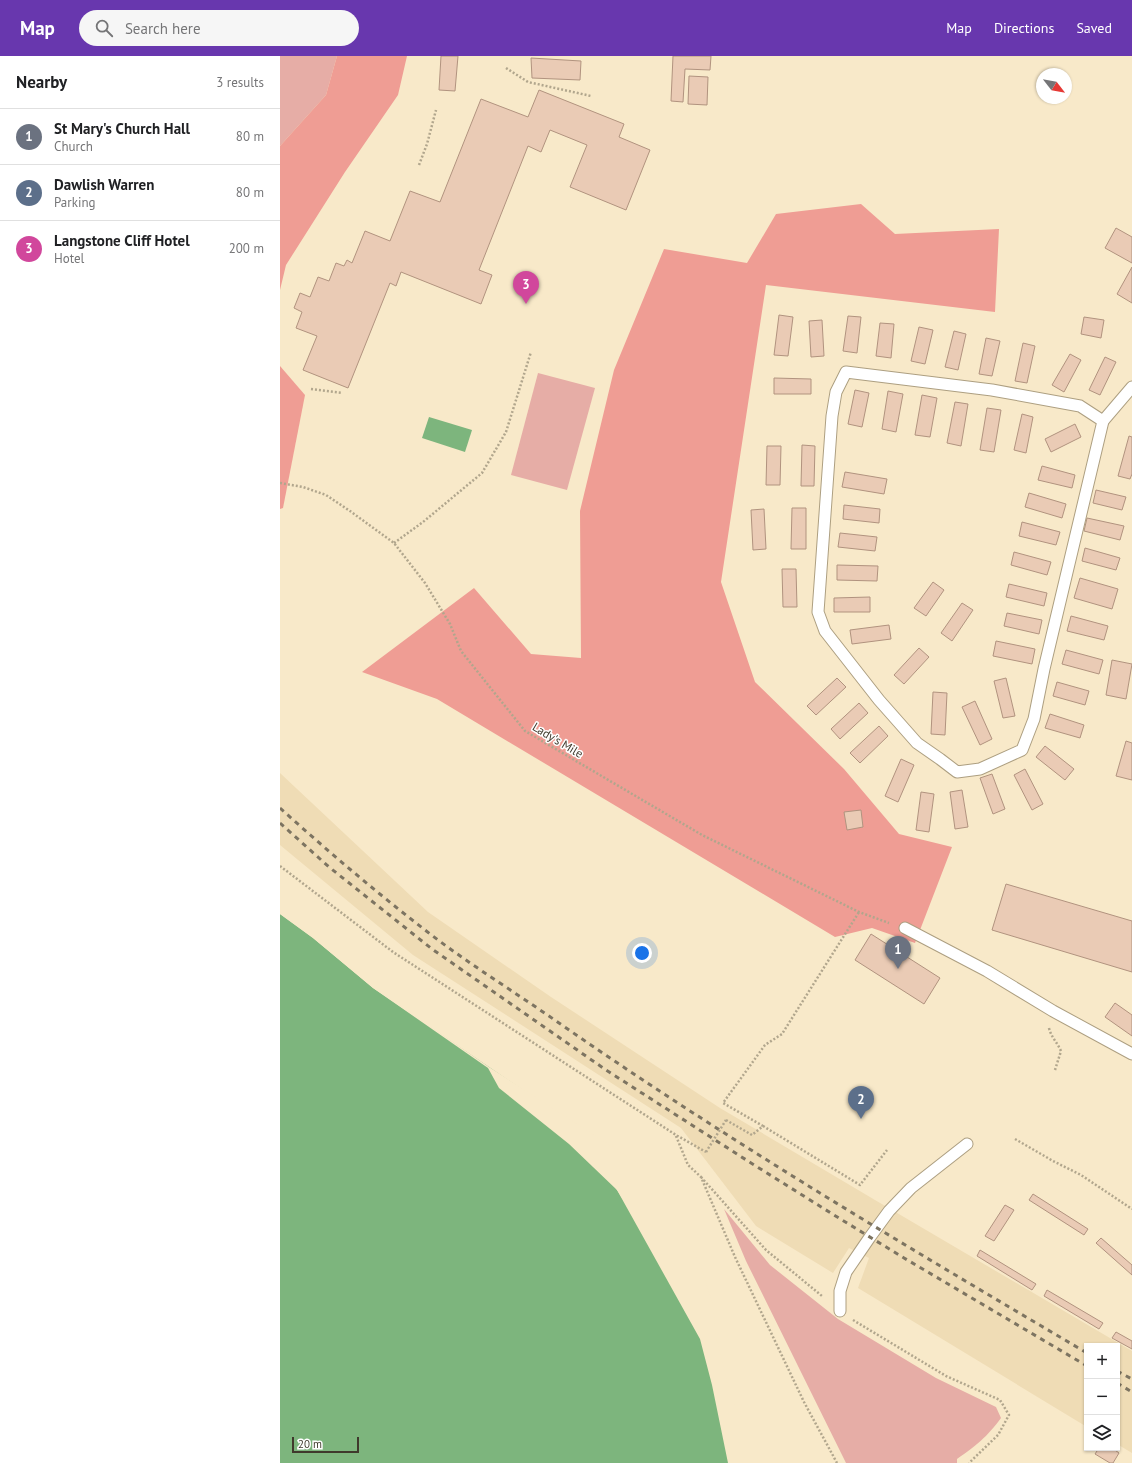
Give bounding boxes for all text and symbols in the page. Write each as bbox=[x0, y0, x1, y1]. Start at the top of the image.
search box bbox=[79, 10, 359, 46]
text: Map bbox=[20, 16, 55, 40]
icon: search bbox=[93, 17, 115, 39]
text: Search here bbox=[125, 19, 201, 38]
text: Map bbox=[946, 19, 972, 37]
text: Directions bbox=[994, 19, 1054, 37]
text: Saved bbox=[1076, 19, 1112, 37]
north arrow bbox=[1036, 68, 1072, 104]
text: Nearby bbox=[16, 71, 67, 93]
text: 3 results bbox=[216, 74, 264, 91]
text: St Mary's Church Hall bbox=[54, 119, 190, 138]
text: 1 bbox=[25, 128, 33, 145]
text: 80 m bbox=[236, 128, 264, 145]
text: Church bbox=[54, 138, 93, 155]
text: Dawlish Warren bbox=[54, 175, 154, 194]
text: 2 bbox=[25, 184, 33, 201]
text: 80 m bbox=[236, 184, 264, 201]
text: Parking bbox=[54, 194, 95, 211]
text: Langstone Cliff Hotel bbox=[54, 231, 190, 250]
text: 3 bbox=[25, 240, 33, 257]
text: 200 m bbox=[229, 240, 264, 257]
text: Hotel bbox=[54, 250, 84, 267]
pin: 3 bbox=[513, 271, 539, 304]
street label: Lady's Mile bbox=[530, 719, 586, 761]
pin: 1 bbox=[885, 936, 911, 969]
your location bbox=[632, 943, 652, 963]
pin: 2 bbox=[848, 1086, 874, 1119]
map controls bbox=[1084, 1343, 1120, 1451]
button: + bbox=[1084, 1343, 1120, 1379]
button: − bbox=[1084, 1379, 1120, 1415]
button: layers bbox=[1084, 1415, 1120, 1451]
scale bar bbox=[292, 1435, 359, 1454]
text: 20 m bbox=[298, 1437, 322, 1451]

